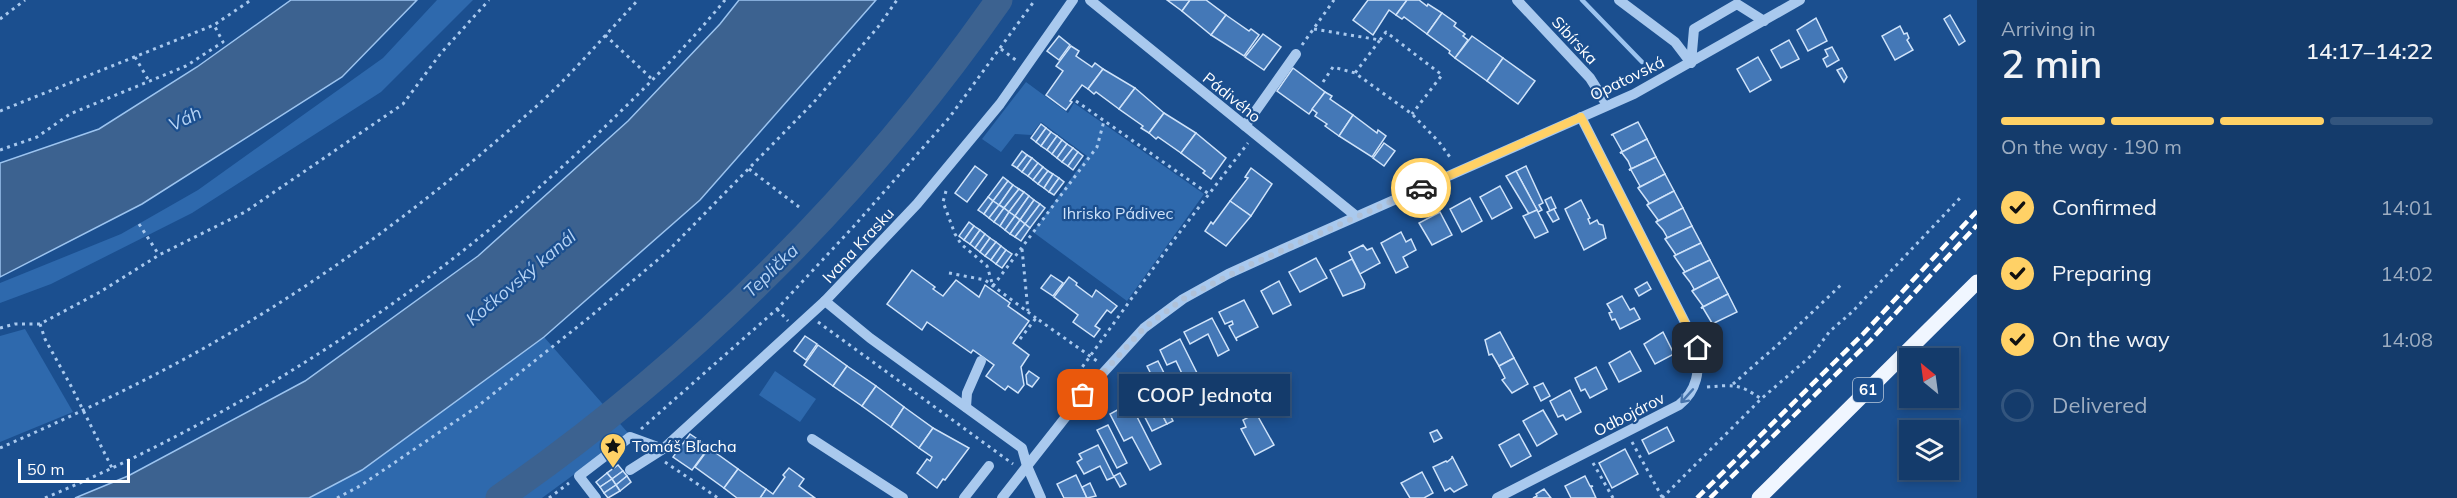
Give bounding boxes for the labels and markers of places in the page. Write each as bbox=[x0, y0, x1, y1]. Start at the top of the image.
pin bbox=[1672, 322, 1723, 373]
pin bbox=[1057, 369, 1108, 420]
callout: COOP Jednota bbox=[1119, 374, 1290, 416]
place icon: Tomáš Bľacha bbox=[598, 431, 628, 469]
place label: Tomáš Bľacha bbox=[632, 436, 737, 456]

